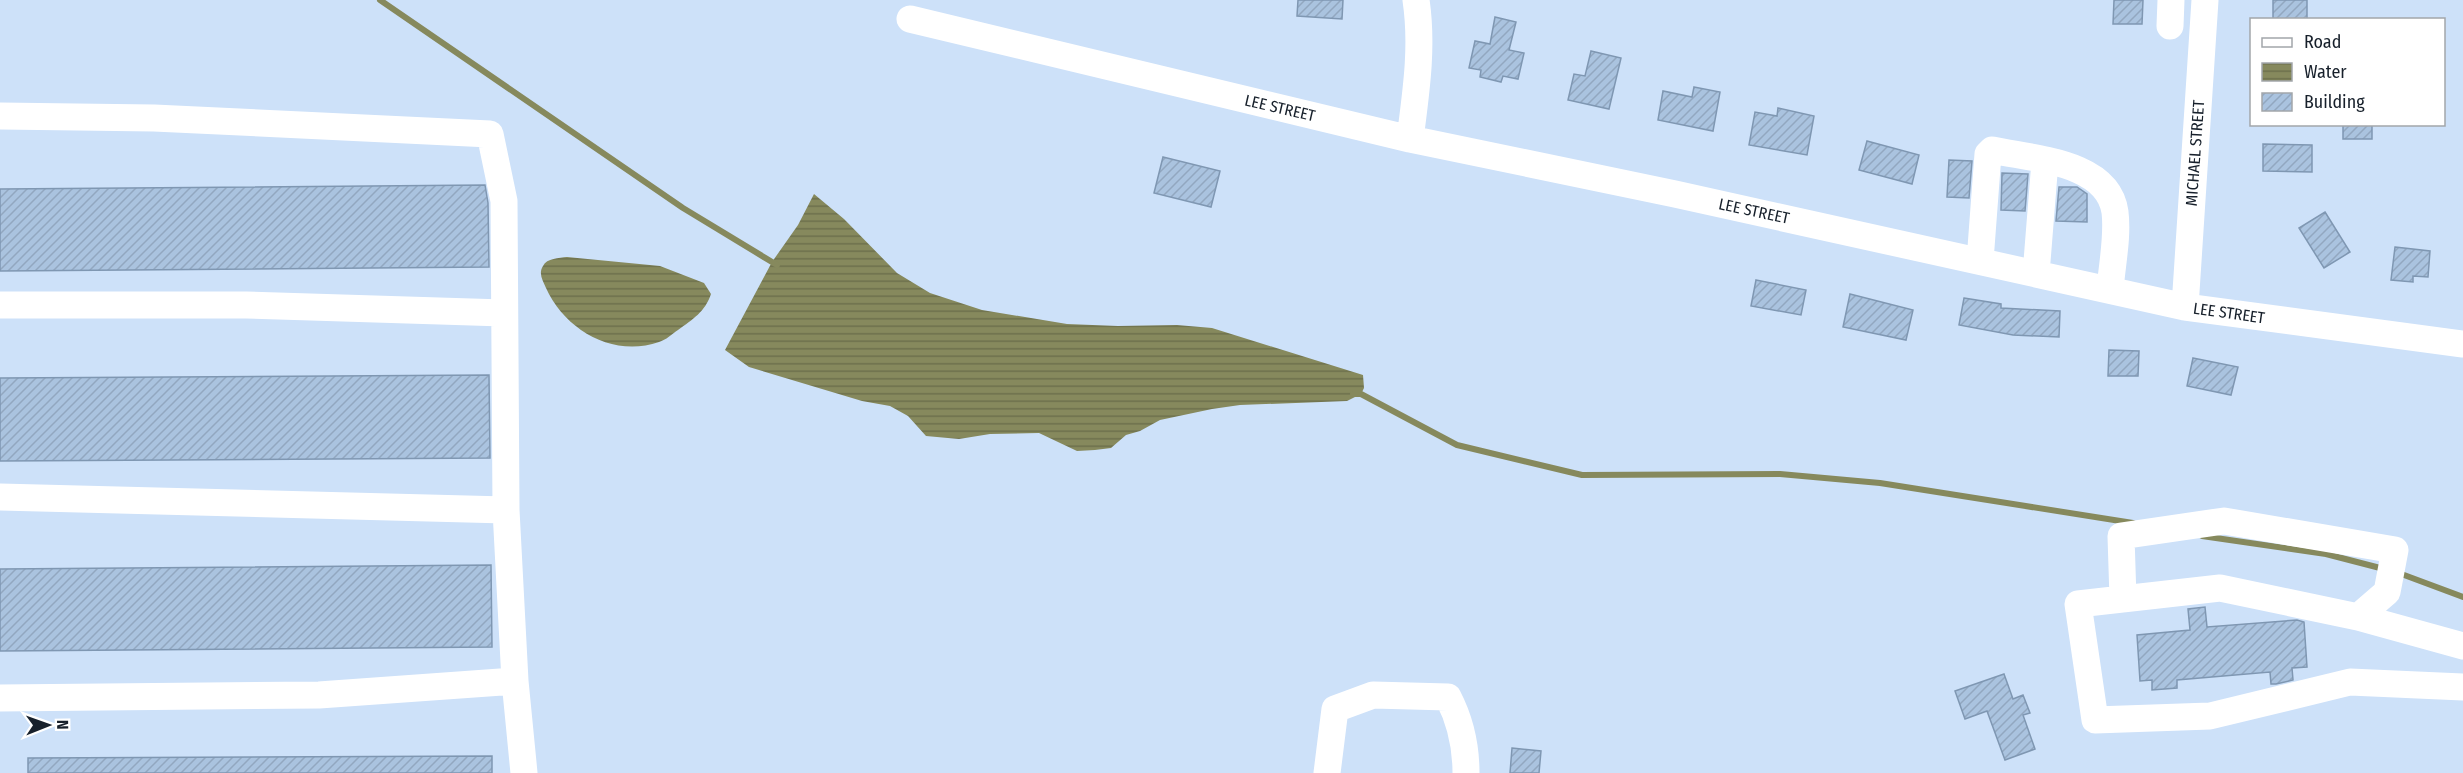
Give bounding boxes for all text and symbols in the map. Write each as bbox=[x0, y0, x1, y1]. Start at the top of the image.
legend bbox=[2250, 18, 2445, 126]
text: Road bbox=[2304, 31, 2341, 53]
text: Water bbox=[2304, 61, 2347, 83]
street label: LEE STREET bbox=[1243, 91, 1318, 125]
text: Building bbox=[2304, 91, 2365, 113]
street label: MICHAEL STREET bbox=[2182, 99, 2208, 207]
street label: LEE STREET bbox=[1717, 194, 1792, 228]
street label: LEE STREET bbox=[2192, 299, 2267, 327]
north arrow bbox=[18, 695, 78, 755]
text: N bbox=[53, 720, 72, 730]

